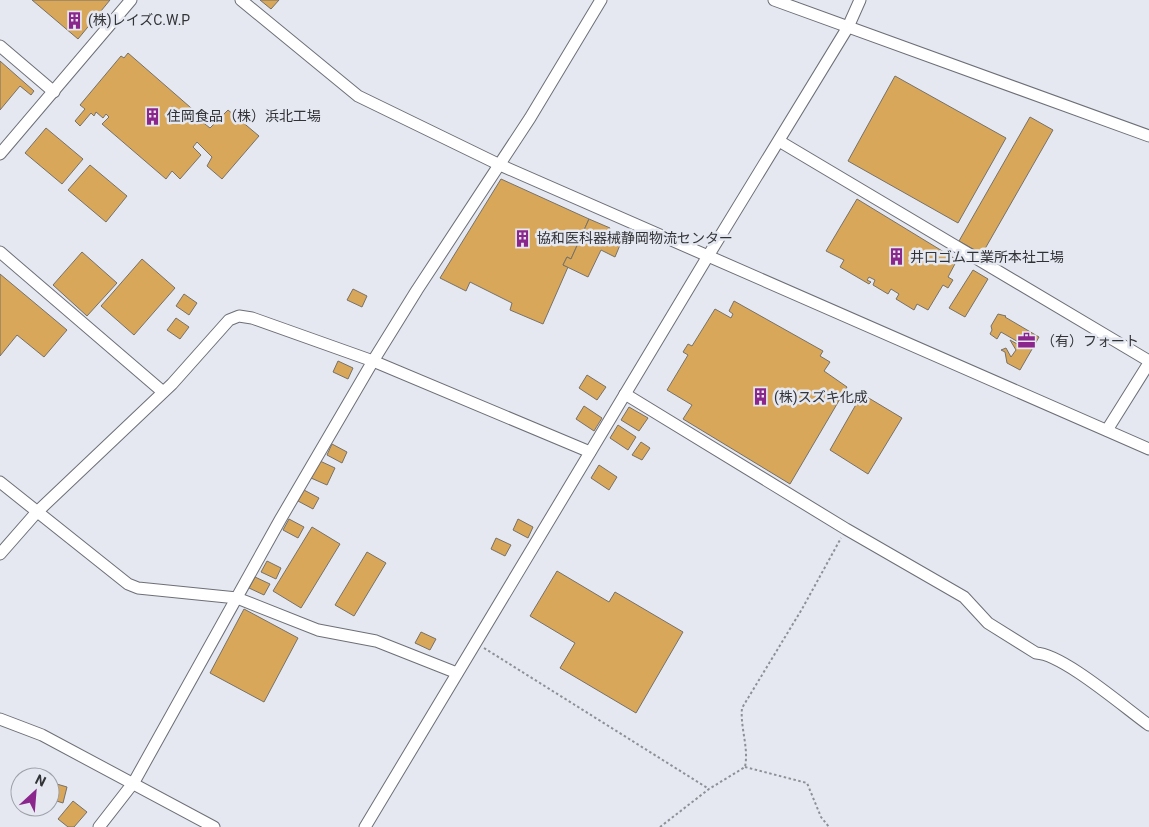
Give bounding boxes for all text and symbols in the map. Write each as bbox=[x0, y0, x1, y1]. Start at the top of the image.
building icon: (株)レイズC.W.P bbox=[64, 10, 84, 30]
place label: (株)レイズC.W.P bbox=[88, 12, 190, 29]
building icon: 住岡食品（株）浜北工場 bbox=[143, 106, 163, 126]
place label: 住岡食品（株）浜北工場 bbox=[167, 108, 321, 124]
building icon: 協和医科器械静岡物流センター bbox=[513, 228, 533, 248]
place label: 協和医科器械静岡物流センター bbox=[537, 230, 733, 246]
building icon: 井口ゴム工業所本社工場 bbox=[886, 247, 906, 267]
place label: 井口ゴム工業所本社工場 bbox=[910, 249, 1064, 265]
office icon: （有）フォート bbox=[1017, 331, 1037, 351]
place label: （有）フォート bbox=[1041, 333, 1139, 349]
building icon: (株)スズキ化成 bbox=[750, 387, 770, 407]
place label: (株)スズキ化成 bbox=[774, 389, 868, 406]
north arrow bbox=[10, 767, 60, 817]
text: N bbox=[33, 771, 49, 790]

